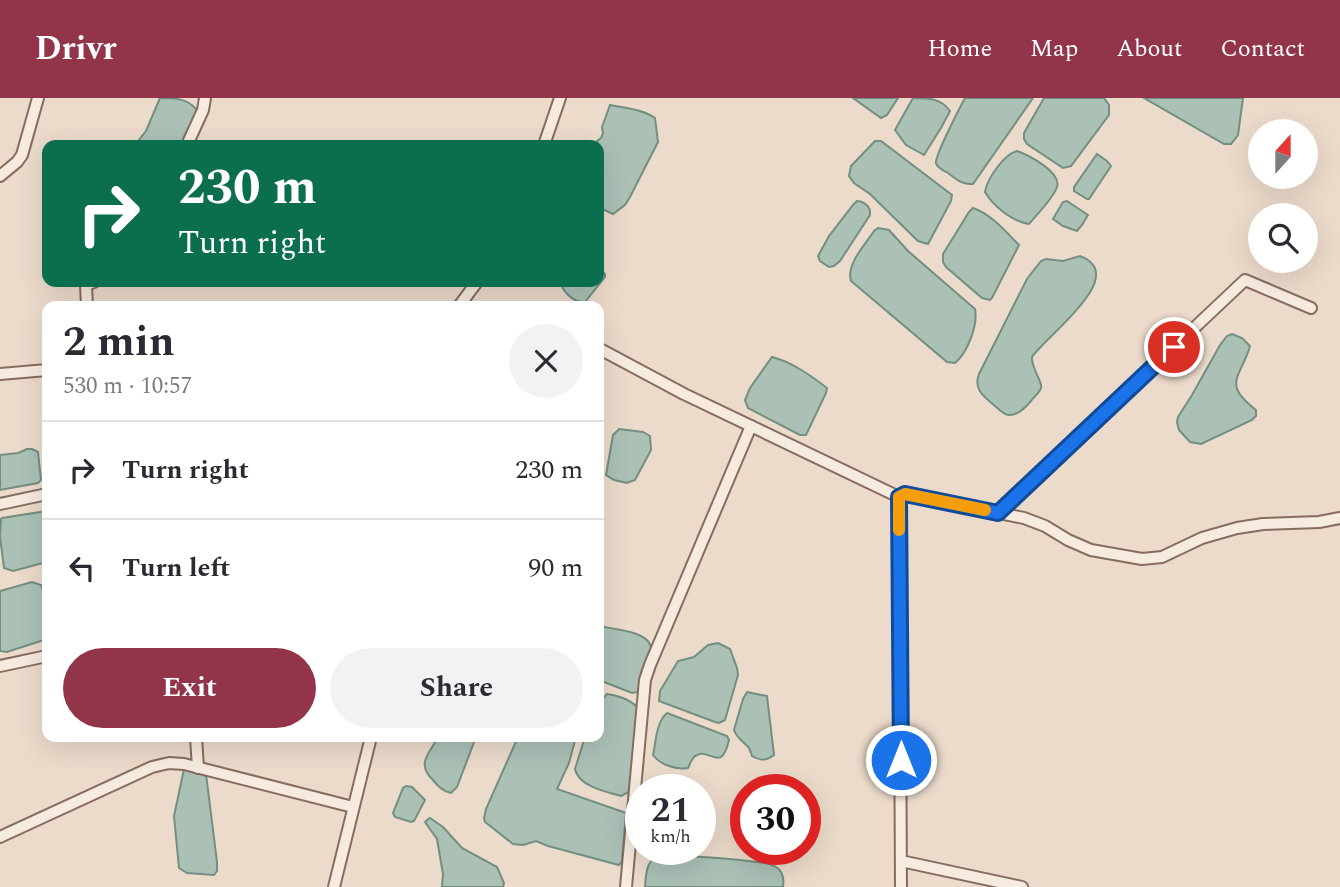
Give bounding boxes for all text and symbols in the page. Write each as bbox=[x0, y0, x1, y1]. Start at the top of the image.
text: Drivr bbox=[35, 24, 117, 74]
text: Home bbox=[927, 31, 992, 67]
text: Map bbox=[1030, 31, 1078, 67]
text: About bbox=[1116, 31, 1182, 67]
text: Contact bbox=[1220, 31, 1305, 67]
north arrow bbox=[1248, 119, 1318, 189]
map controls bbox=[1248, 119, 1318, 273]
text: 230 m bbox=[178, 151, 317, 226]
icon: right bbox=[63, 168, 154, 259]
button: search bbox=[1248, 203, 1318, 273]
text: Turn right bbox=[178, 219, 326, 268]
text: 2 min bbox=[63, 311, 175, 374]
pin bbox=[1144, 317, 1204, 377]
button: close bbox=[509, 324, 583, 398]
icon: arrive bbox=[1155, 328, 1193, 366]
text: 530 m · 10:57 bbox=[63, 369, 192, 404]
text: Turn right bbox=[122, 450, 249, 490]
text: 230 m bbox=[515, 450, 583, 490]
icon: right bbox=[63, 451, 101, 489]
text: Turn left bbox=[122, 548, 230, 588]
text: 90 m bbox=[528, 548, 583, 588]
icon: left bbox=[63, 549, 101, 587]
button: Exit bbox=[63, 648, 316, 728]
button: Share bbox=[330, 648, 583, 728]
position arrow bbox=[864, 723, 938, 797]
speed limit sign: 30 bbox=[730, 774, 821, 865]
text: 21 bbox=[651, 784, 690, 837]
text: km/h bbox=[650, 823, 691, 850]

